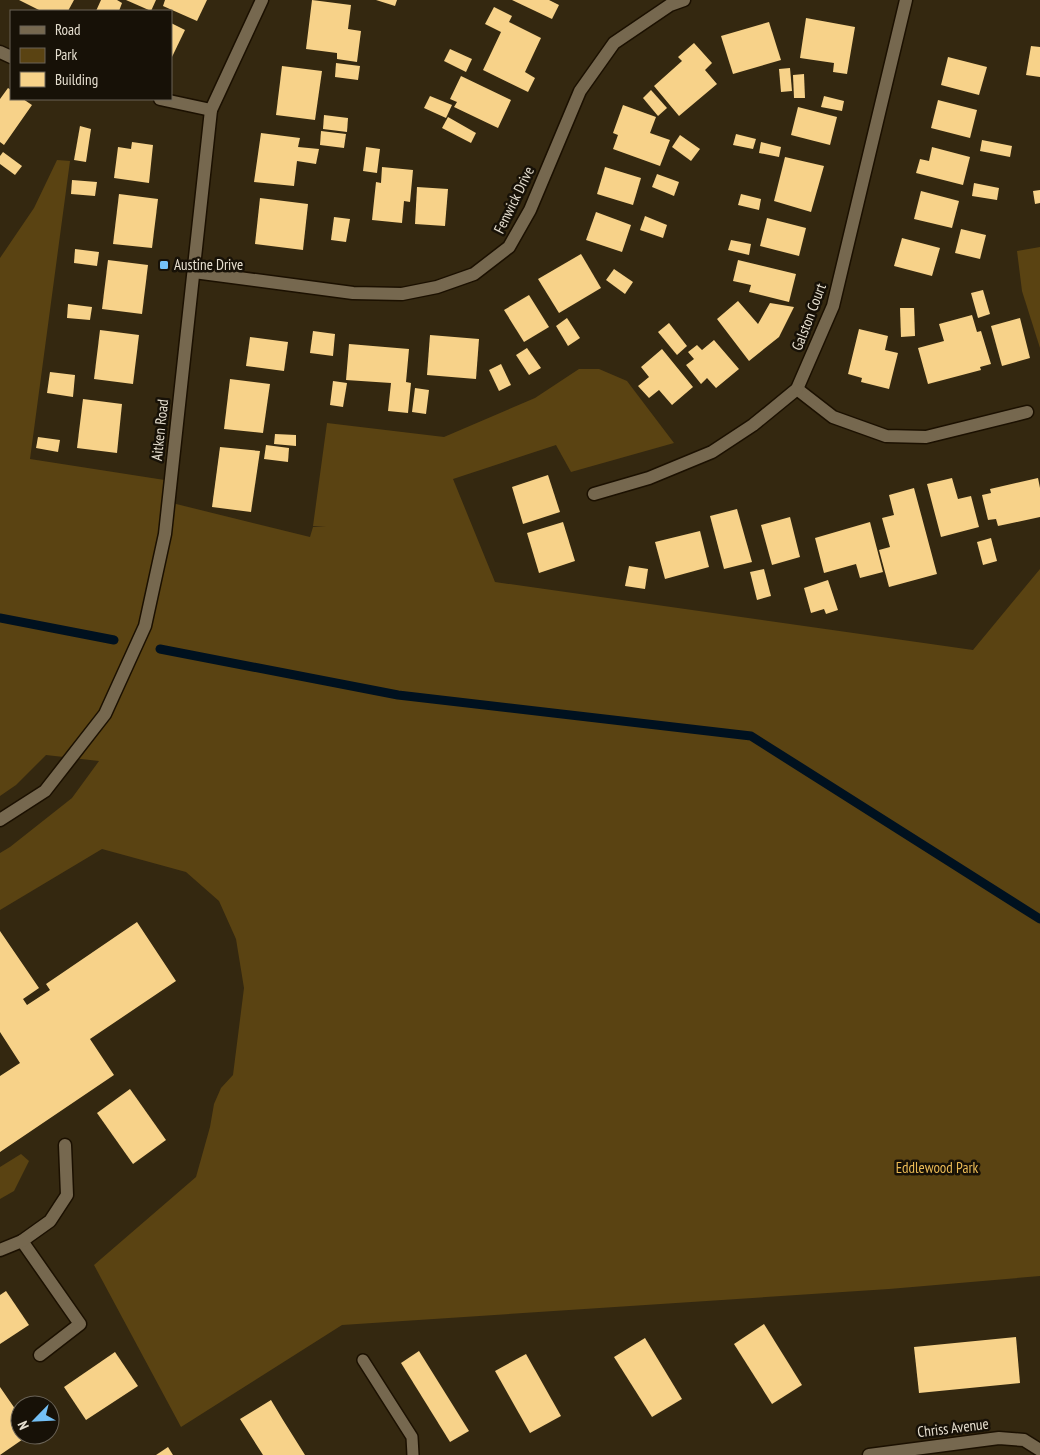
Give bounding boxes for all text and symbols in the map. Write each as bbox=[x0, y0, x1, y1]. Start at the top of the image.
legend bbox=[10, 10, 172, 100]
text: Road bbox=[55, 20, 81, 39]
text: Park bbox=[55, 45, 77, 64]
text: Building bbox=[55, 70, 98, 89]
street label: Fenwick Drive bbox=[489, 163, 538, 236]
place label: Austine Drive bbox=[174, 255, 243, 274]
marker: Austine Drive bbox=[158, 259, 170, 271]
street label: Galston Court bbox=[787, 281, 830, 353]
street label: Aitken Road bbox=[147, 398, 172, 462]
park label: Eddlewood Park bbox=[896, 1158, 978, 1177]
north arrow bbox=[10, 1395, 60, 1445]
street label: Chriss Avenue bbox=[916, 1414, 990, 1441]
text: N bbox=[13, 1418, 33, 1432]

